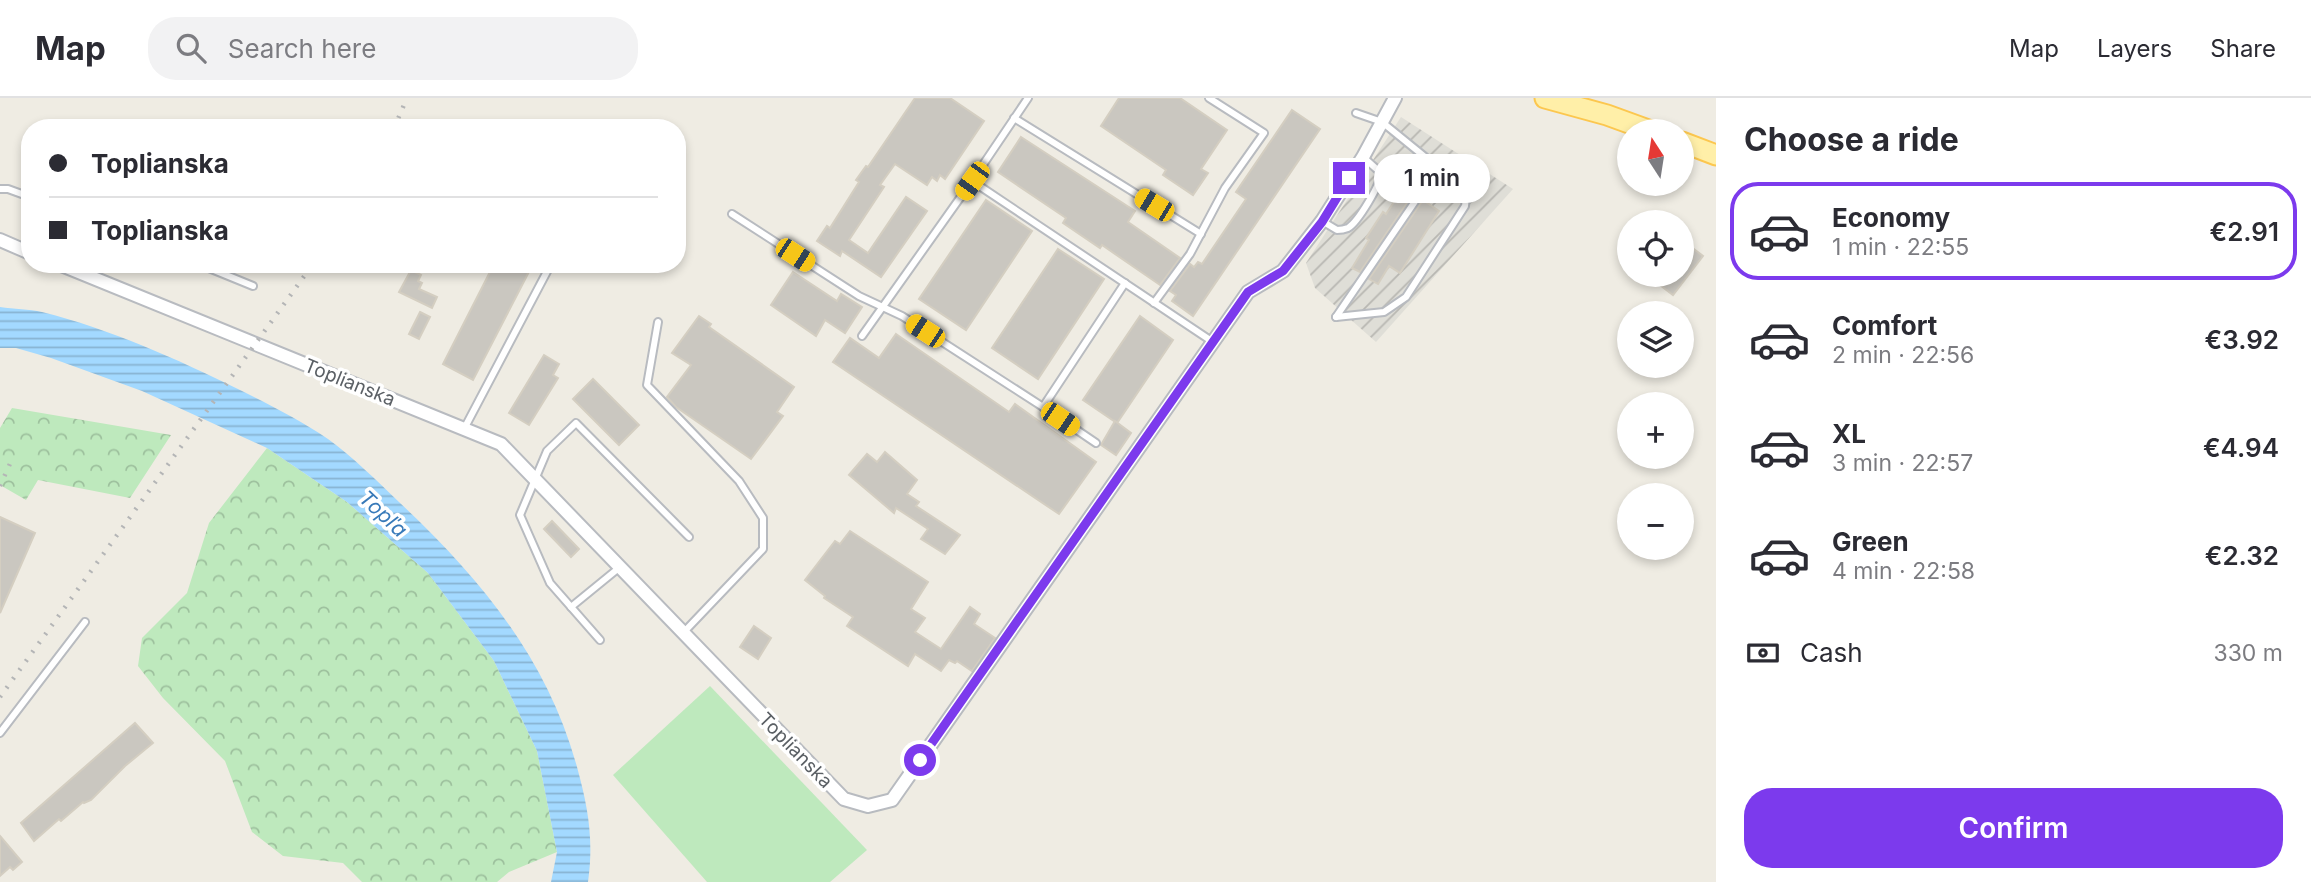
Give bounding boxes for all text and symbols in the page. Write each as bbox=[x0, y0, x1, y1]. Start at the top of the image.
search box bbox=[148, 17, 638, 80]
text: Map bbox=[35, 28, 106, 68]
icon: search bbox=[172, 29, 210, 67]
text: Search here bbox=[228, 33, 376, 64]
text: Map bbox=[2009, 34, 2059, 63]
text: Layers bbox=[2097, 34, 2172, 63]
text: Share bbox=[2210, 34, 2276, 63]
north arrow bbox=[1617, 119, 1694, 196]
map controls bbox=[1617, 119, 1694, 560]
text: Choose a ride bbox=[1744, 120, 1959, 159]
text: Toplianska bbox=[91, 148, 229, 179]
callout: 1 min bbox=[1374, 154, 1489, 202]
car bbox=[952, 158, 993, 204]
route end bbox=[1333, 162, 1365, 194]
text: 1 min bbox=[1404, 164, 1460, 192]
car bbox=[1131, 185, 1178, 225]
icon: car bbox=[1748, 200, 1811, 263]
text: Economy bbox=[1832, 202, 1950, 233]
button: locate bbox=[1617, 210, 1694, 287]
text: Toplianska bbox=[91, 215, 229, 246]
text: €2.91 bbox=[2210, 216, 2279, 247]
text: 1 min · 22:55 bbox=[1832, 233, 1969, 261]
car bbox=[772, 235, 819, 275]
button: layers bbox=[1617, 301, 1694, 378]
icon: car bbox=[1748, 308, 1811, 371]
text: Comfort bbox=[1832, 310, 1937, 341]
car bbox=[902, 311, 949, 351]
text: €3.92 bbox=[2205, 324, 2279, 355]
text: 2 min · 22:56 bbox=[1832, 341, 1974, 369]
street label: Toplianska bbox=[301, 354, 399, 411]
button: + bbox=[1617, 392, 1694, 469]
car bbox=[1037, 399, 1084, 439]
icon: car bbox=[1748, 416, 1811, 479]
text: XL bbox=[1832, 418, 1866, 449]
text: €4.94 bbox=[2203, 432, 2279, 463]
text: 3 min · 22:57 bbox=[1832, 449, 1973, 477]
button: − bbox=[1617, 483, 1694, 560]
water label: Topľa bbox=[354, 485, 413, 542]
icon: car bbox=[1748, 524, 1811, 587]
text: Green bbox=[1832, 526, 1909, 557]
text: €2.32 bbox=[2205, 540, 2279, 571]
text: 4 min · 22:58 bbox=[1832, 557, 1975, 585]
icon: cash bbox=[1744, 634, 1782, 672]
text: Cash bbox=[1800, 637, 1863, 668]
text: 330 m bbox=[2213, 639, 2283, 667]
street label: Toplianska bbox=[754, 708, 837, 793]
route start bbox=[904, 744, 936, 776]
button: Confirm bbox=[1744, 788, 2283, 868]

